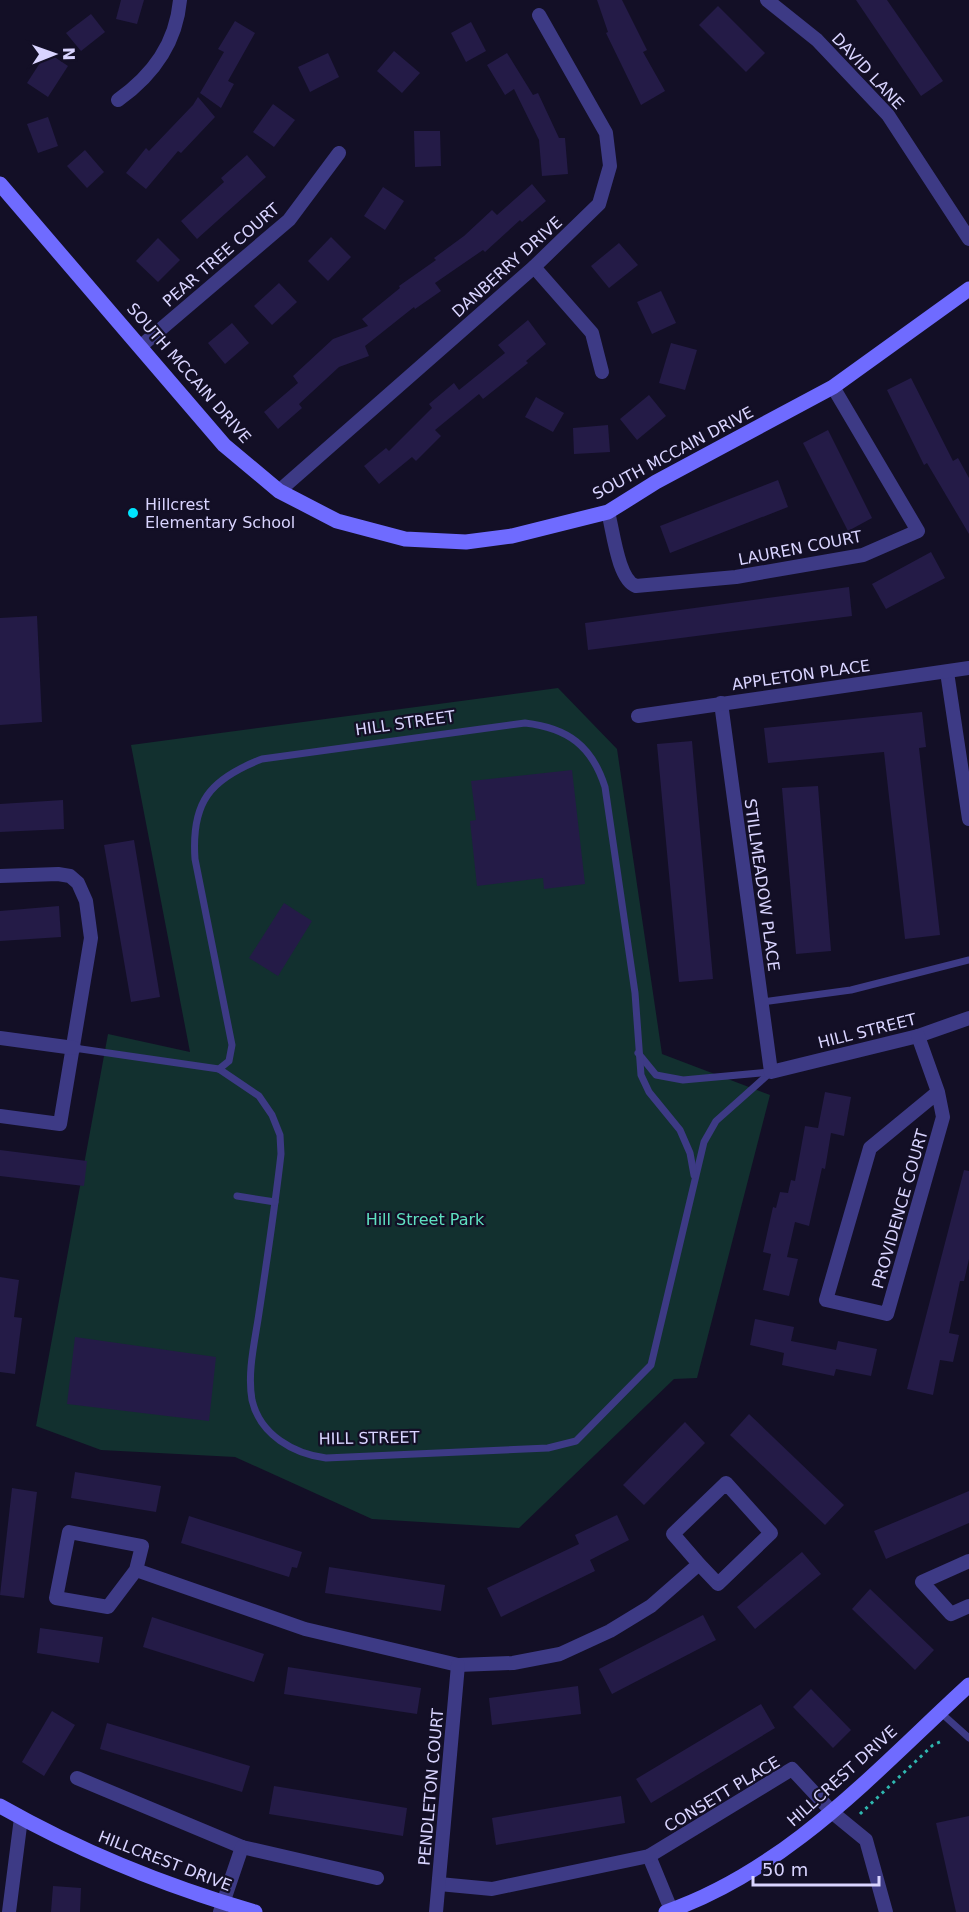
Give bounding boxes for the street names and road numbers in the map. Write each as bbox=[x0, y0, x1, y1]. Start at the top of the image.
street label: DAVID LANE bbox=[828, 29, 908, 113]
street label: PEAR TREE COURT bbox=[159, 199, 283, 311]
street label: DANBERRY DRIVE bbox=[448, 213, 566, 321]
street label: SOUTH MCCAIN DRIVE bbox=[123, 299, 255, 447]
street label: SOUTH MCCAIN DRIVE bbox=[589, 402, 757, 504]
street label: LAUREN COURT bbox=[737, 527, 864, 569]
street label: APPLETON PLACE bbox=[731, 656, 871, 694]
street label: HILL STREET bbox=[354, 707, 456, 739]
street label: STILLMEADOW PLACE bbox=[740, 798, 784, 972]
street label: HILL STREET bbox=[816, 1010, 918, 1052]
street label: PROVIDENCE COURT bbox=[868, 1127, 932, 1291]
street label: HILL STREET bbox=[318, 1428, 420, 1448]
street label: PENDLETON COURT bbox=[415, 1707, 447, 1866]
street label: HILLCREST DRIVE bbox=[783, 1722, 901, 1830]
street label: CONSETT PLACE bbox=[661, 1752, 783, 1836]
street label: HILLCREST DRIVE bbox=[96, 1827, 234, 1895]

